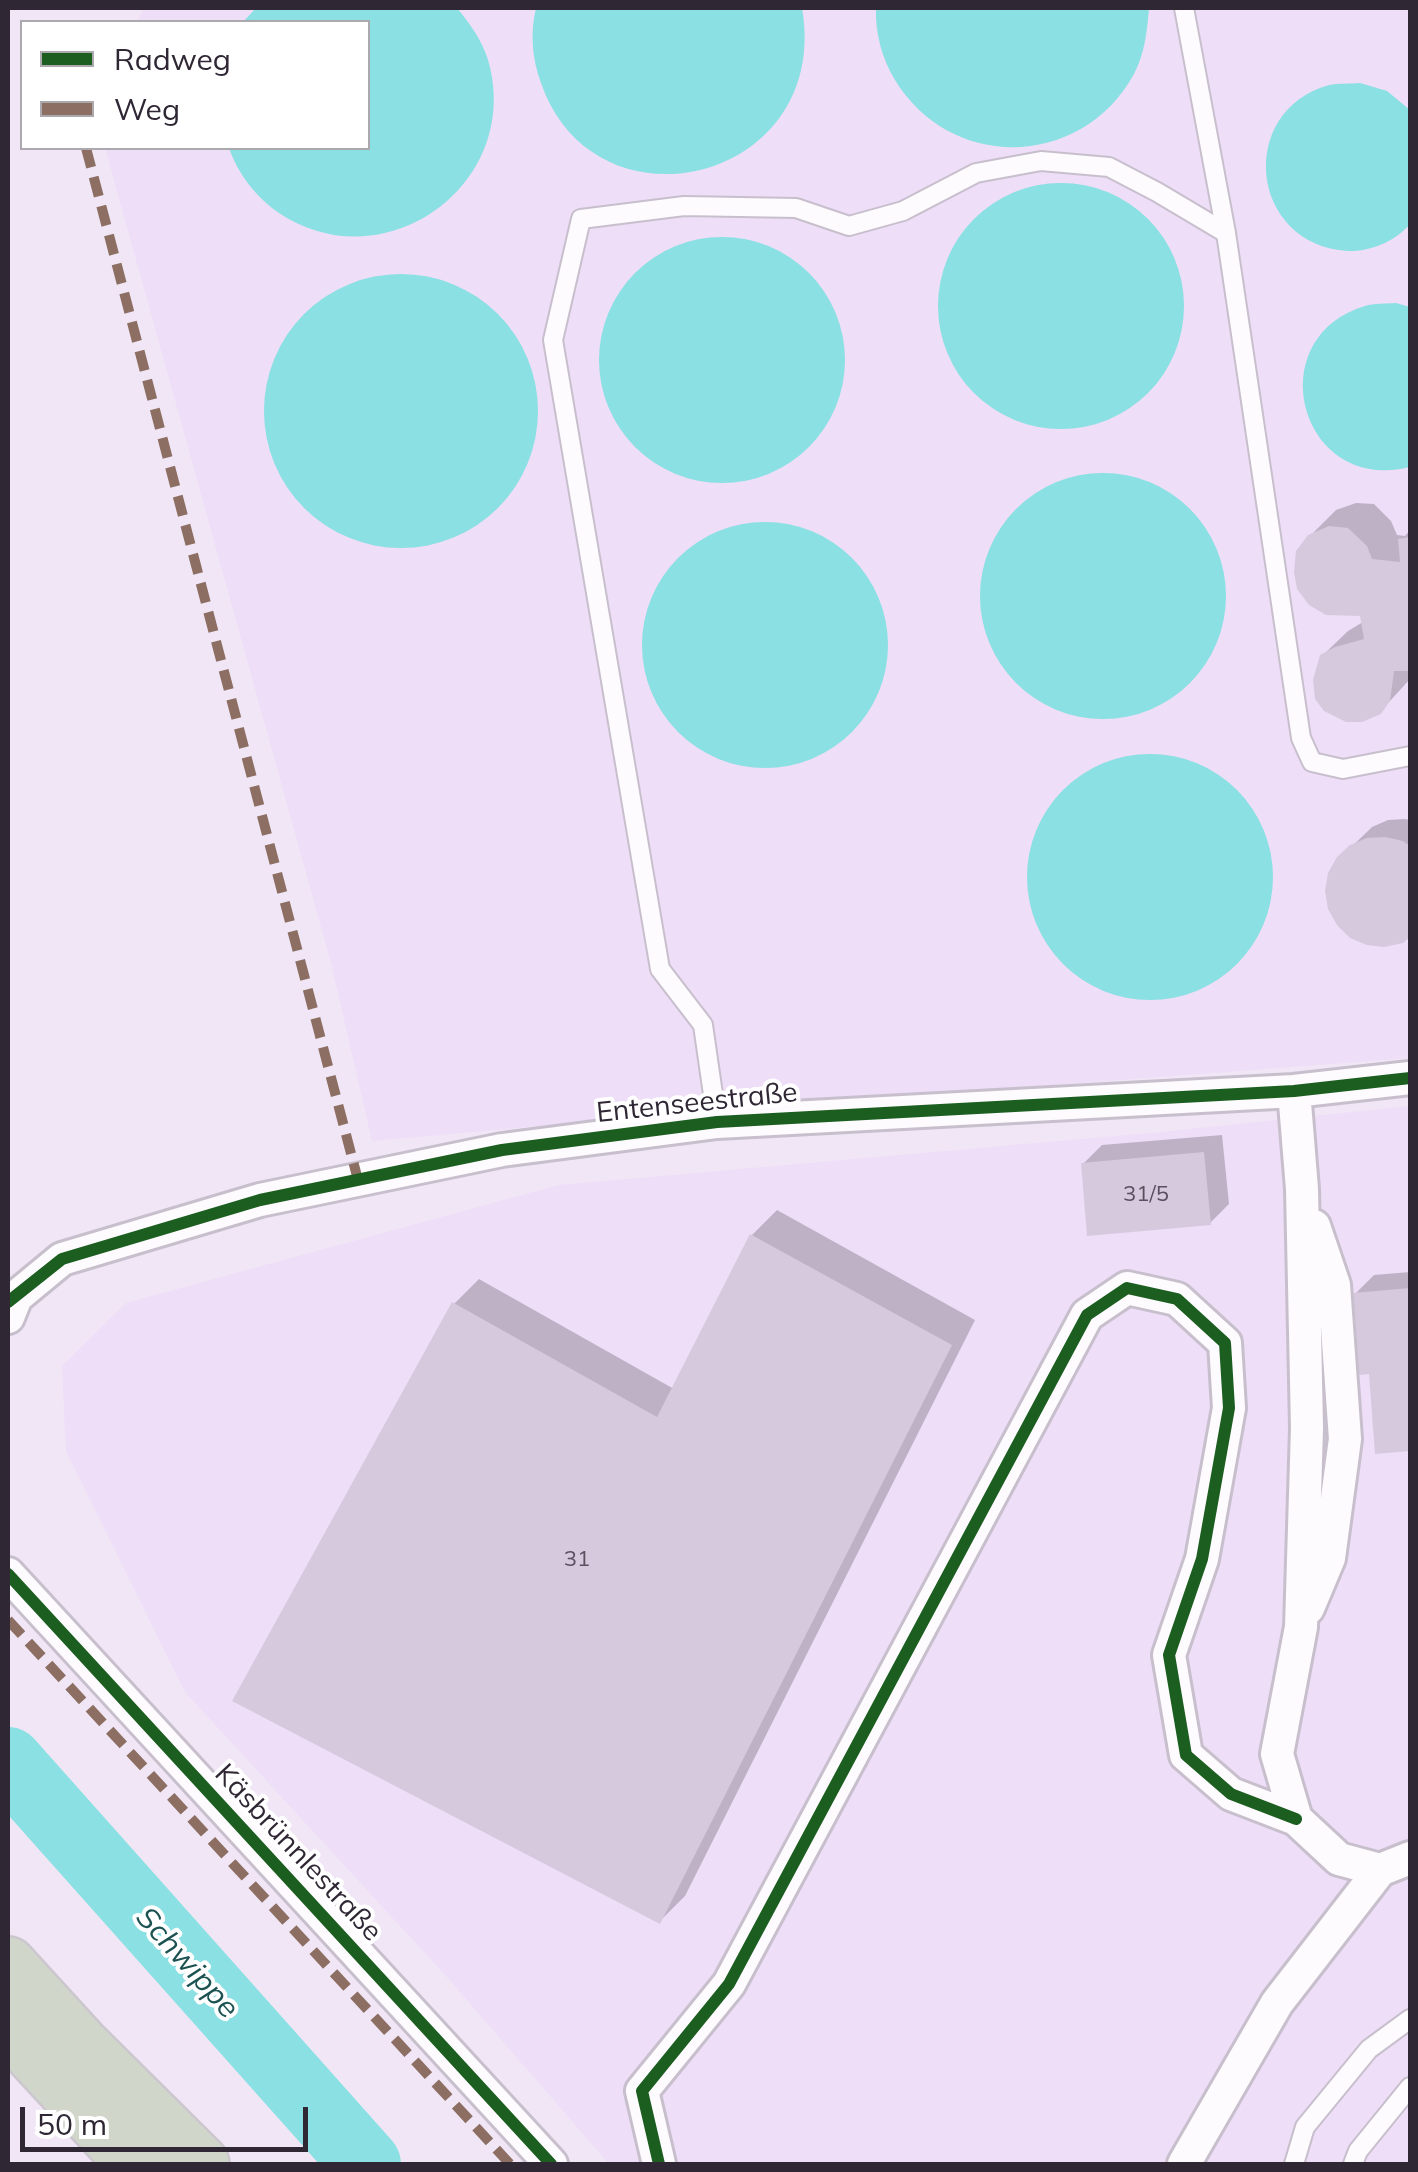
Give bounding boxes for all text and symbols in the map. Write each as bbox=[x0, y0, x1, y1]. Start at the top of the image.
legend bbox=[20, 20, 370, 150]
text: Radweg bbox=[114, 40, 231, 78]
text: Weg bbox=[114, 90, 180, 128]
street label: Entenseestraße bbox=[595, 1076, 799, 1130]
house number: 31/5 bbox=[1123, 1181, 1169, 1207]
house number: 31 bbox=[564, 1546, 590, 1572]
street label: Käsbrünnlestraße bbox=[207, 1758, 389, 1948]
water label: Schwippe bbox=[128, 1900, 246, 2026]
scale bar bbox=[25, 2087, 312, 2149]
text: 50 m bbox=[37, 2105, 107, 2143]

